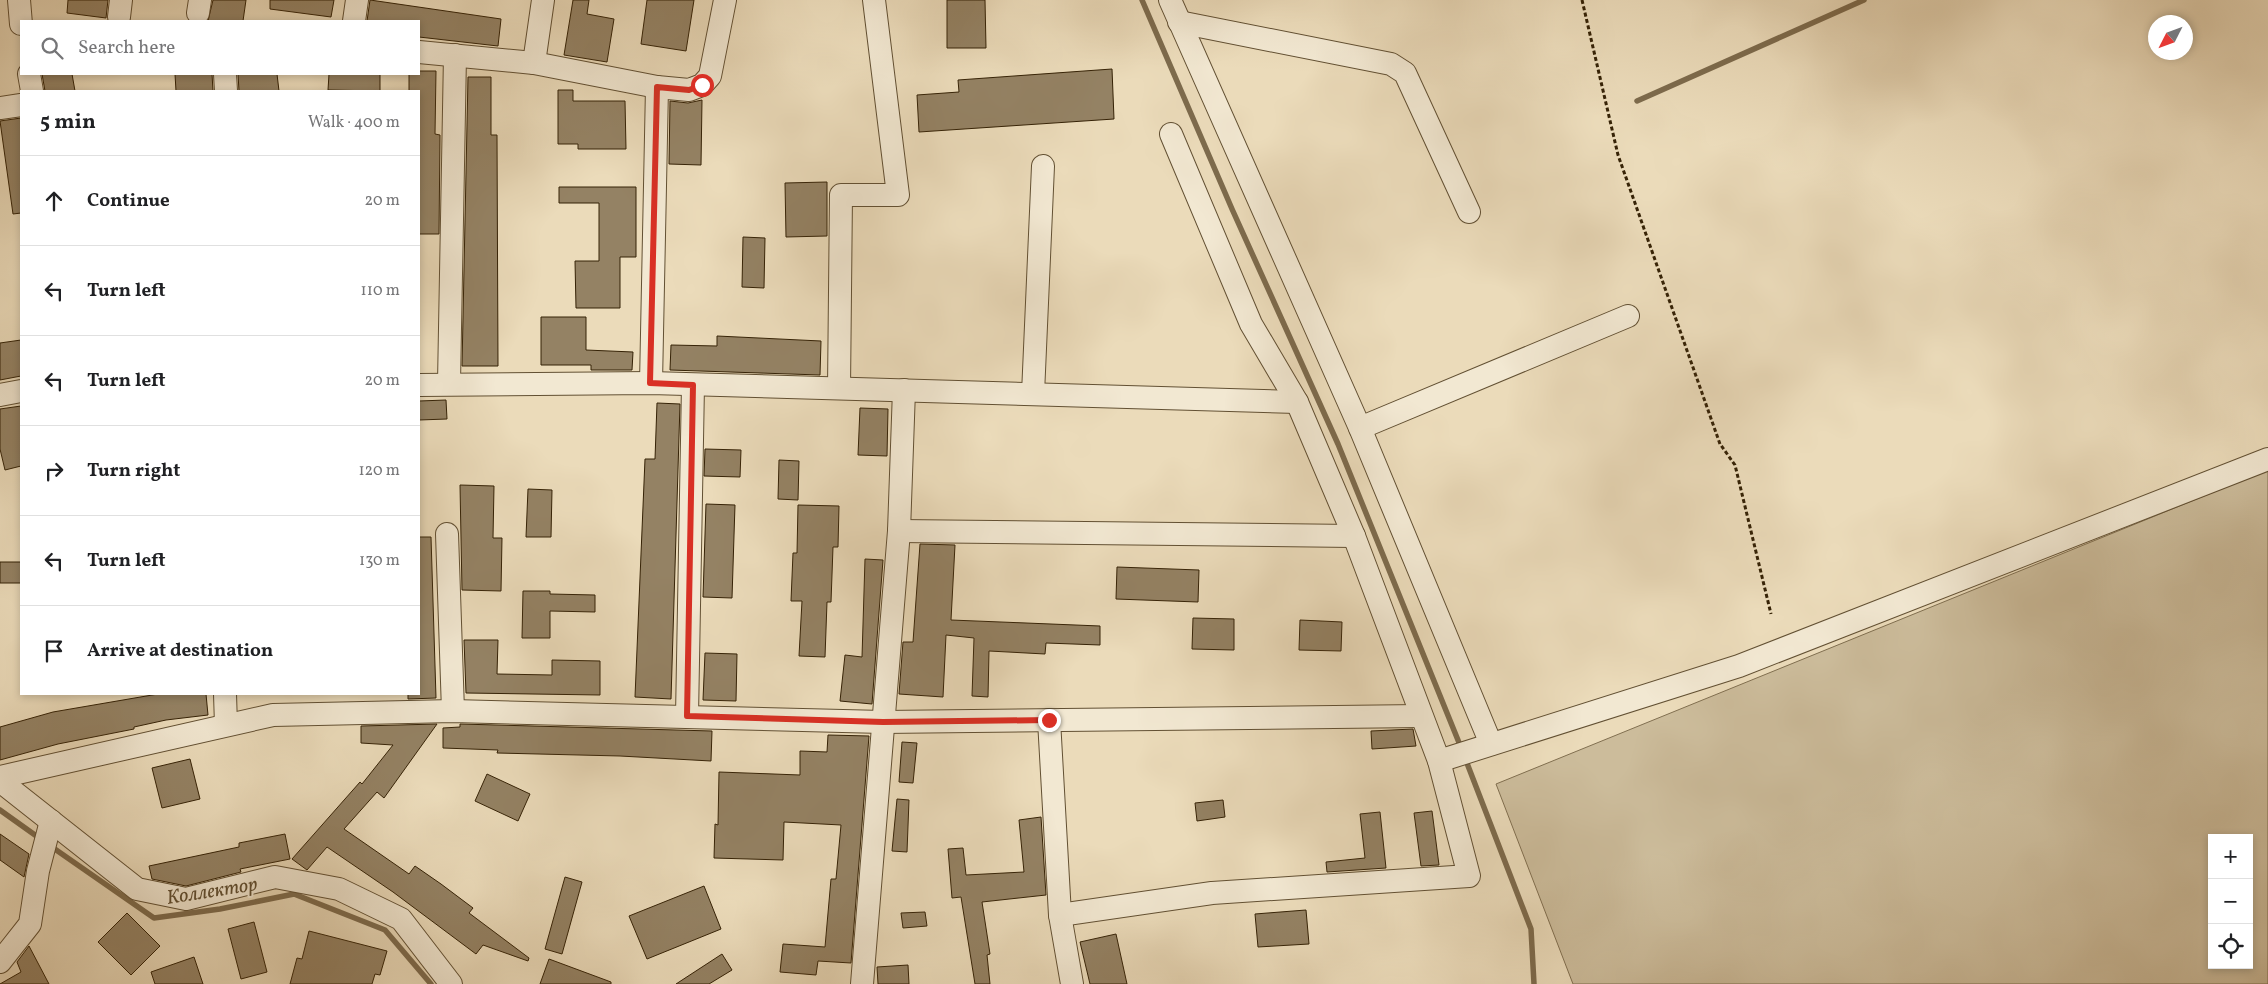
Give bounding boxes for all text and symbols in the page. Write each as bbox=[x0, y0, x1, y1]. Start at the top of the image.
north arrow bbox=[2148, 15, 2193, 60]
search box bbox=[20, 20, 420, 75]
icon: search bbox=[38, 34, 66, 62]
text: Search here bbox=[78, 35, 175, 61]
route start bbox=[691, 74, 714, 97]
text: 5 min bbox=[40, 108, 96, 137]
text: Walk · 400 m bbox=[308, 112, 400, 134]
icon: ahead bbox=[40, 187, 68, 215]
text: Continue bbox=[87, 188, 170, 214]
text: 20 m bbox=[365, 190, 400, 212]
icon: left bbox=[40, 277, 68, 305]
text: Turn left bbox=[87, 278, 166, 304]
text: 110 m bbox=[361, 280, 400, 302]
icon: left bbox=[40, 367, 68, 395]
text: Turn left bbox=[87, 368, 166, 394]
text: 20 m bbox=[365, 370, 400, 392]
icon: right bbox=[40, 457, 68, 485]
text: Turn right bbox=[87, 458, 180, 484]
text: 120 m bbox=[358, 460, 400, 482]
icon: left bbox=[40, 547, 68, 575]
text: Turn left bbox=[87, 548, 166, 574]
text: 130 m bbox=[359, 550, 400, 572]
icon: arrive bbox=[40, 637, 68, 665]
text: Arrive at destination bbox=[87, 638, 273, 664]
route end bbox=[1038, 709, 1061, 732]
map controls bbox=[2208, 834, 2253, 969]
button: + bbox=[2208, 834, 2253, 879]
water label: Коллектор bbox=[165, 871, 260, 913]
button: − bbox=[2208, 879, 2253, 924]
button: locate bbox=[2208, 924, 2253, 969]

